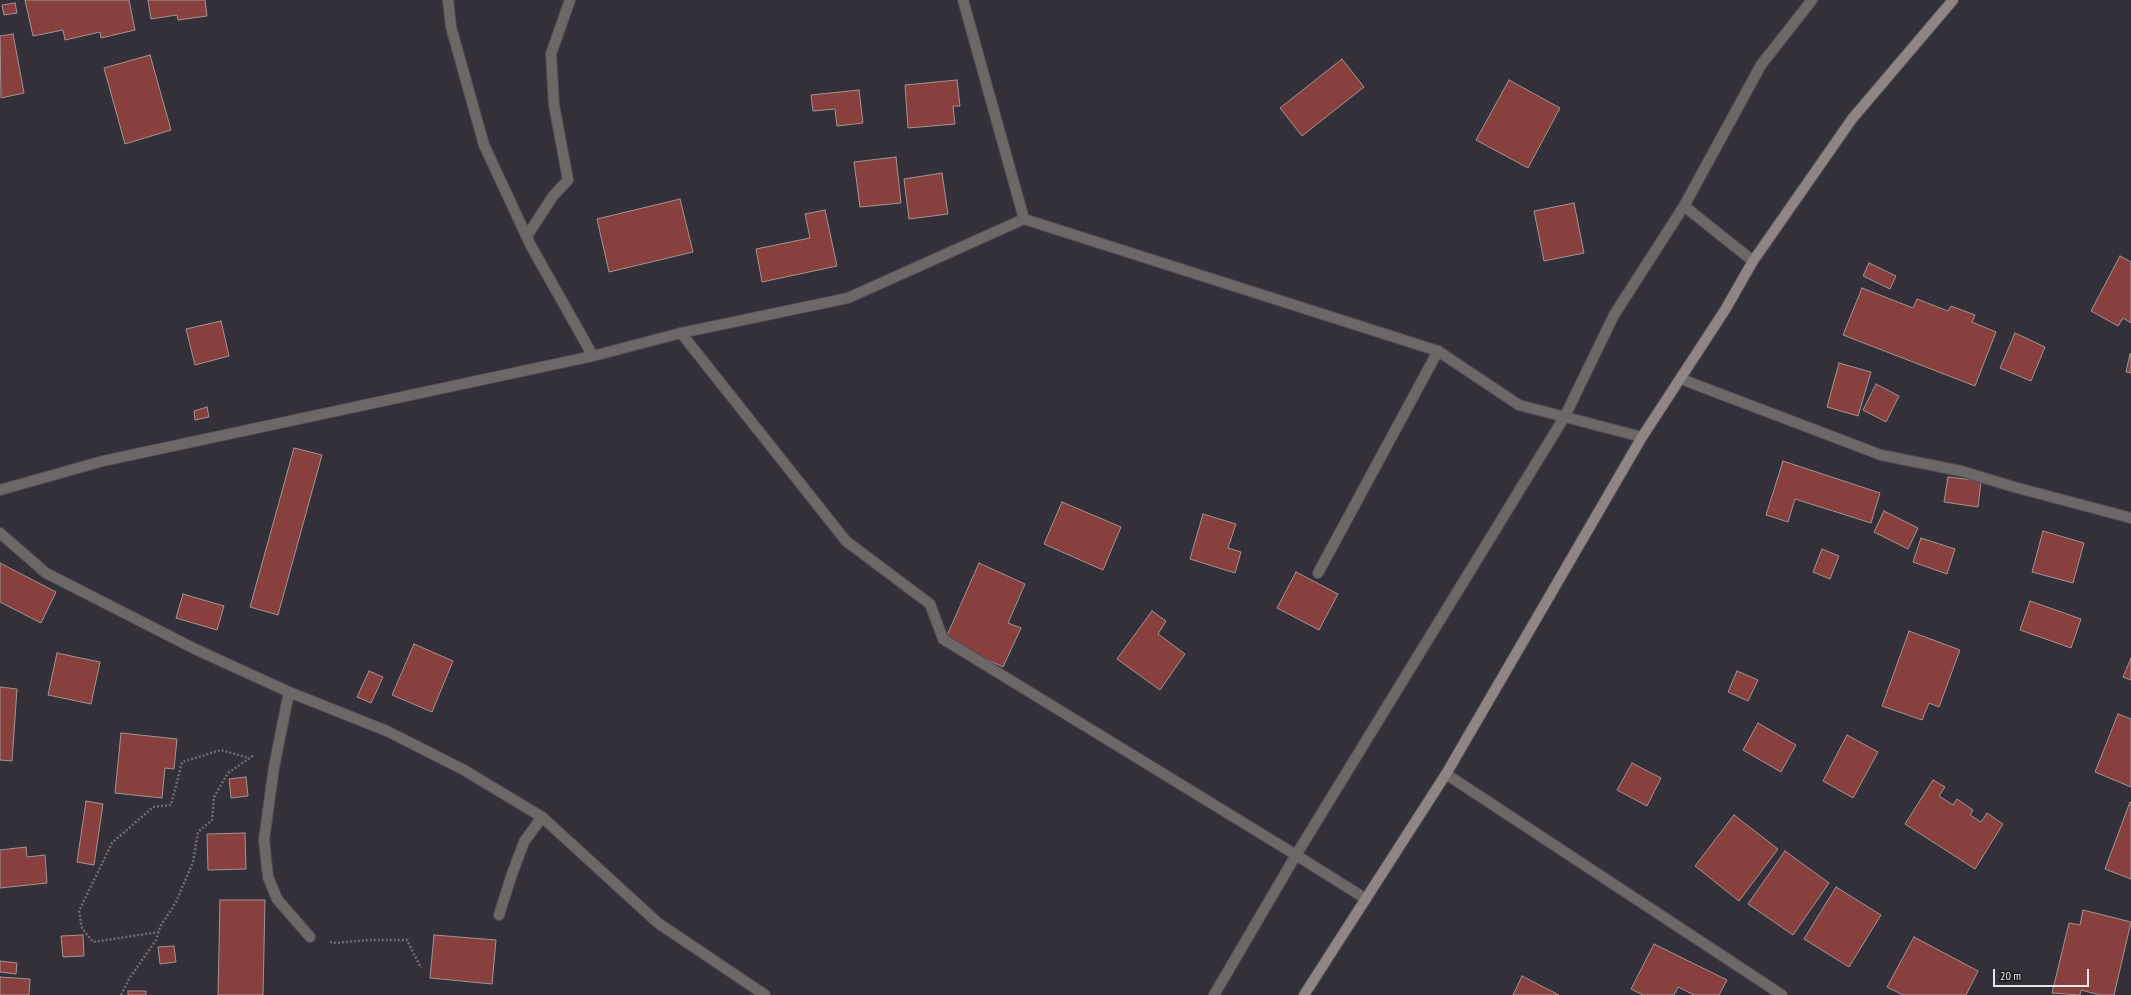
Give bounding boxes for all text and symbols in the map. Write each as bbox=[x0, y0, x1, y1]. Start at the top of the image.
scale bar bbox=[1995, 961, 2091, 987]
text: 20 m bbox=[2000, 968, 2021, 983]

